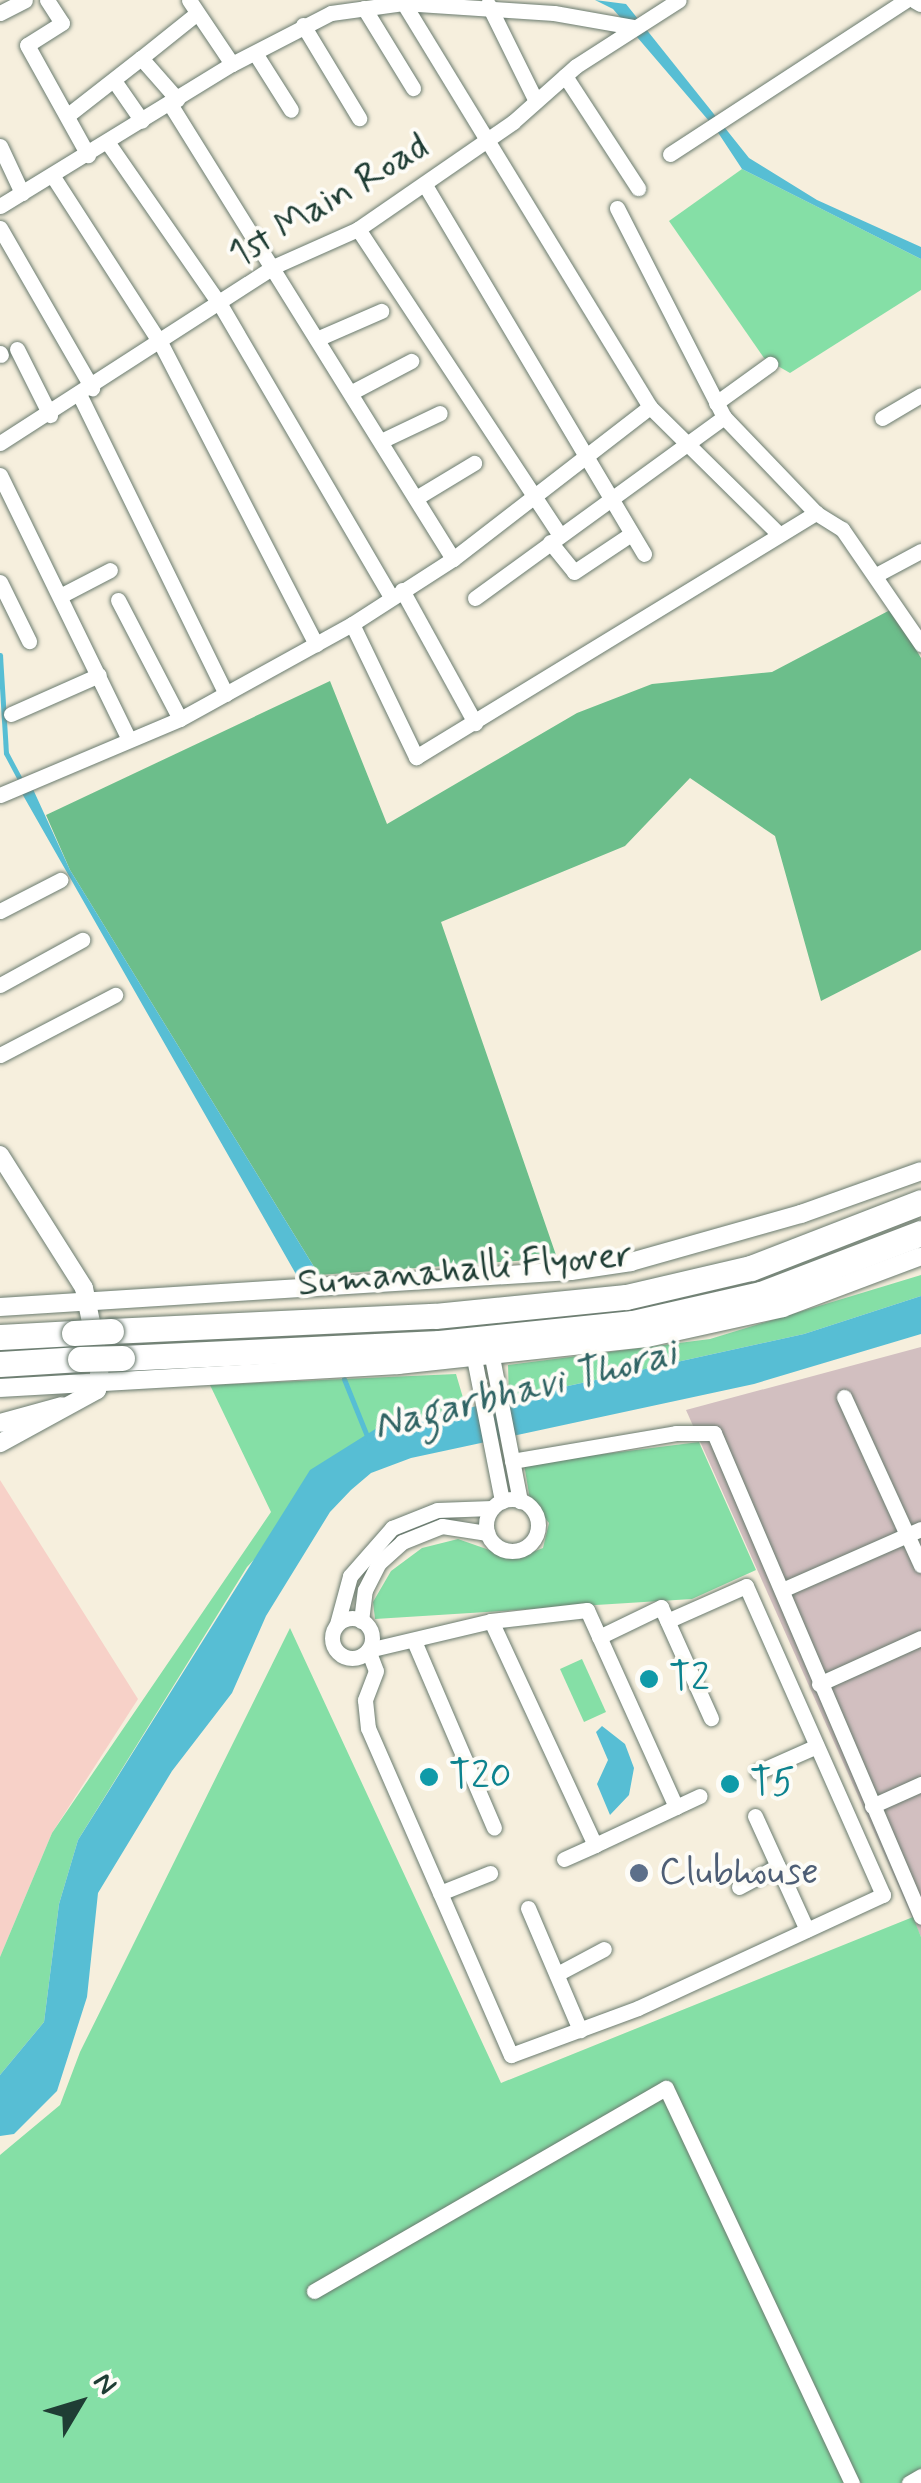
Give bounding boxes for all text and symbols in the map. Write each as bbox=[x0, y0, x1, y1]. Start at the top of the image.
street label: 1st Main Road bbox=[222, 124, 436, 278]
street label: Sumanahalli Flyover bbox=[296, 1233, 634, 1307]
water label: Nagarbhavi Thorai bbox=[369, 1329, 681, 1451]
place label: T2 bbox=[669, 1656, 710, 1702]
marker: T2 bbox=[638, 1668, 660, 1690]
place label: T20 bbox=[449, 1754, 511, 1800]
place label: T5 bbox=[750, 1761, 795, 1807]
marker: T20 bbox=[418, 1766, 440, 1788]
marker: T5 bbox=[719, 1773, 741, 1795]
place label: Clubhouse bbox=[659, 1850, 819, 1896]
marker: Clubhouse bbox=[628, 1862, 650, 1884]
north arrow bbox=[30, 2353, 130, 2453]
text: N bbox=[84, 2365, 124, 2403]

